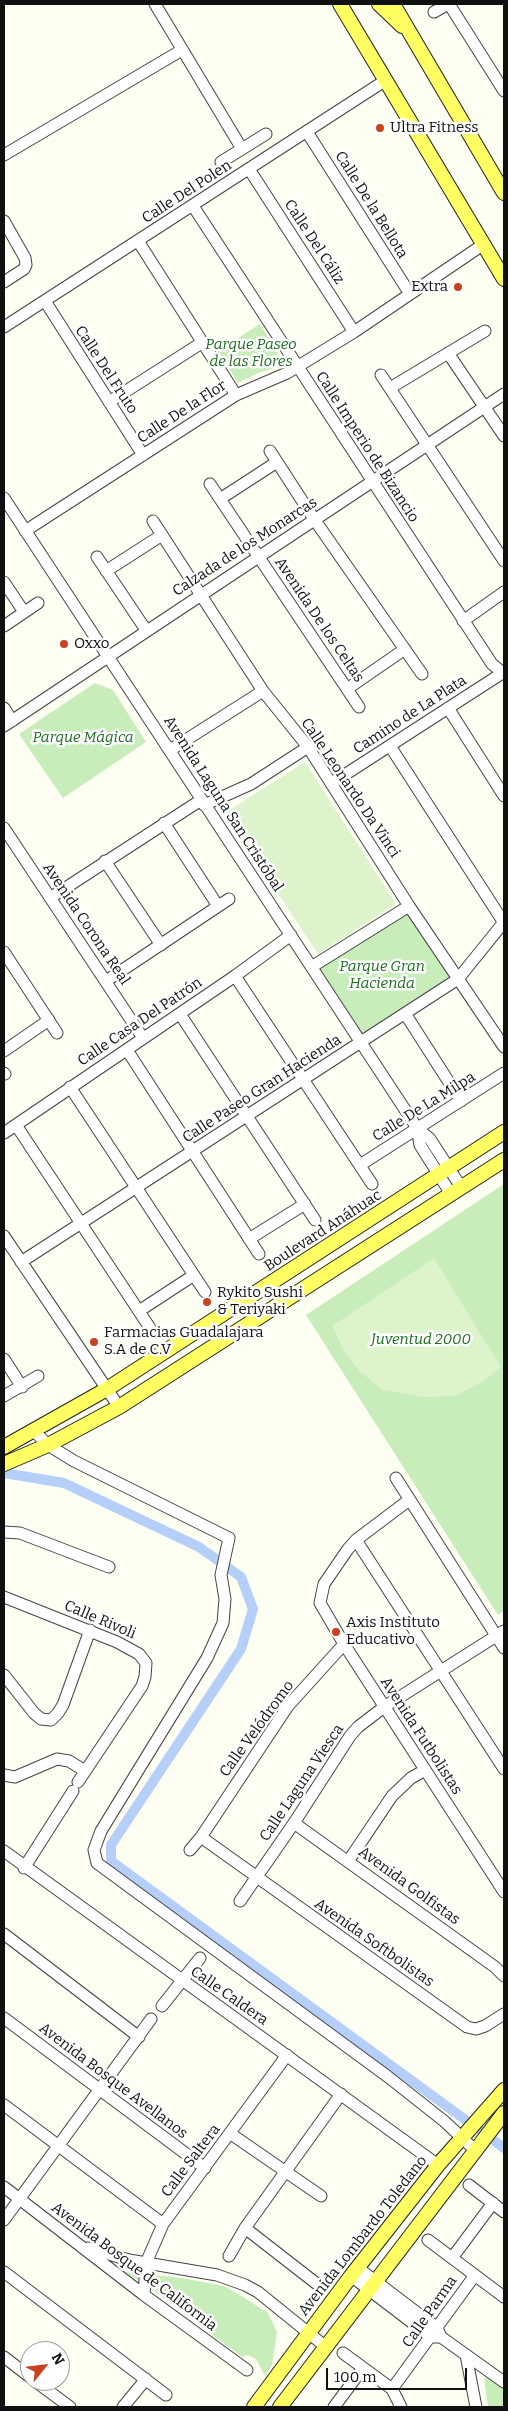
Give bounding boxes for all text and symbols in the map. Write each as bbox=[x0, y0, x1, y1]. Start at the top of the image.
place label: Ultra Fitness bbox=[390, 119, 479, 137]
marker: Ultra Fitness bbox=[374, 122, 386, 134]
street label: Calle De la Bellota bbox=[331, 148, 411, 262]
street label: Calle Del Polen bbox=[139, 156, 235, 228]
street label: Calle Del Cáliz bbox=[280, 196, 348, 288]
place label: Extra bbox=[411, 278, 448, 296]
marker: Extra bbox=[452, 281, 464, 293]
street label: Calle Del Fruto bbox=[71, 323, 141, 417]
park label: Parque Paseo de las Flores bbox=[205, 336, 297, 371]
street label: Calle Imperio de Bizancio bbox=[311, 368, 423, 526]
street label: Calle De la Flor bbox=[134, 377, 230, 447]
street label: Calzada de los Monarcas bbox=[169, 493, 321, 601]
street label: Avenida De los Celtas bbox=[270, 554, 368, 686]
place label: Oxxo bbox=[74, 635, 109, 653]
marker: Oxxo bbox=[58, 638, 70, 650]
street label: Camino de La Plata bbox=[350, 672, 470, 758]
street label: Avenida Laguna San Cristóbal bbox=[159, 713, 287, 895]
street label: Calle Leonardo Da Vinci bbox=[297, 715, 403, 861]
park label: Parque Mágica bbox=[32, 729, 134, 747]
street label: Avenida Corona Real bbox=[38, 860, 134, 988]
park label: Parque Gran Hacienda bbox=[339, 958, 425, 993]
street label: Calle Casa Del Patrón bbox=[74, 974, 206, 1070]
street label: Calle Paseo Gran Hacienda bbox=[179, 1031, 345, 1147]
street label: Calle De La Milpa bbox=[369, 1068, 479, 1146]
street label: Boulevard Anáhuac bbox=[261, 1186, 385, 1276]
place label: Rykito Sushi & Teriyaki bbox=[217, 1284, 303, 1319]
marker: Rykito Sushi & Teriyaki bbox=[201, 1296, 213, 1308]
place label: Farmacias Guadalajara S.A de C.V bbox=[104, 1324, 264, 1359]
park label: Juventud 2000 bbox=[371, 1331, 471, 1349]
marker: Farmacias Guadalajara S.A de C.V bbox=[88, 1336, 100, 1348]
street label: Calle Rivoli bbox=[61, 1597, 139, 1643]
place label: Axis Instituto Educativo bbox=[346, 1614, 440, 1649]
marker: Axis Instituto Educativo bbox=[330, 1626, 342, 1638]
street label: Avenida Futbolistas bbox=[376, 1674, 466, 1798]
street label: Calle Velódromo bbox=[216, 1677, 298, 1781]
street label: Calle Laguna Viesca bbox=[256, 1721, 348, 1845]
street label: Avenida Golfistas bbox=[355, 1843, 463, 1929]
street label: Avenida Softbolistas bbox=[311, 1895, 437, 1991]
street label: Calle Caldera bbox=[187, 1963, 271, 2029]
street label: Avenida Bosque Avellanos bbox=[35, 2019, 191, 2143]
street label: Calle Saltera bbox=[158, 2121, 224, 2201]
street label: Avenida Lombardo Toledano bbox=[295, 2152, 431, 2320]
street label: Avenida Bosque de California bbox=[48, 2199, 220, 2335]
street label: Calle Parma bbox=[399, 2273, 461, 2351]
north arrow bbox=[20, 2341, 70, 2391]
text: N bbox=[48, 2350, 68, 2368]
scale bar bbox=[328, 2358, 469, 2390]
text: 100 m bbox=[334, 2368, 377, 2386]

